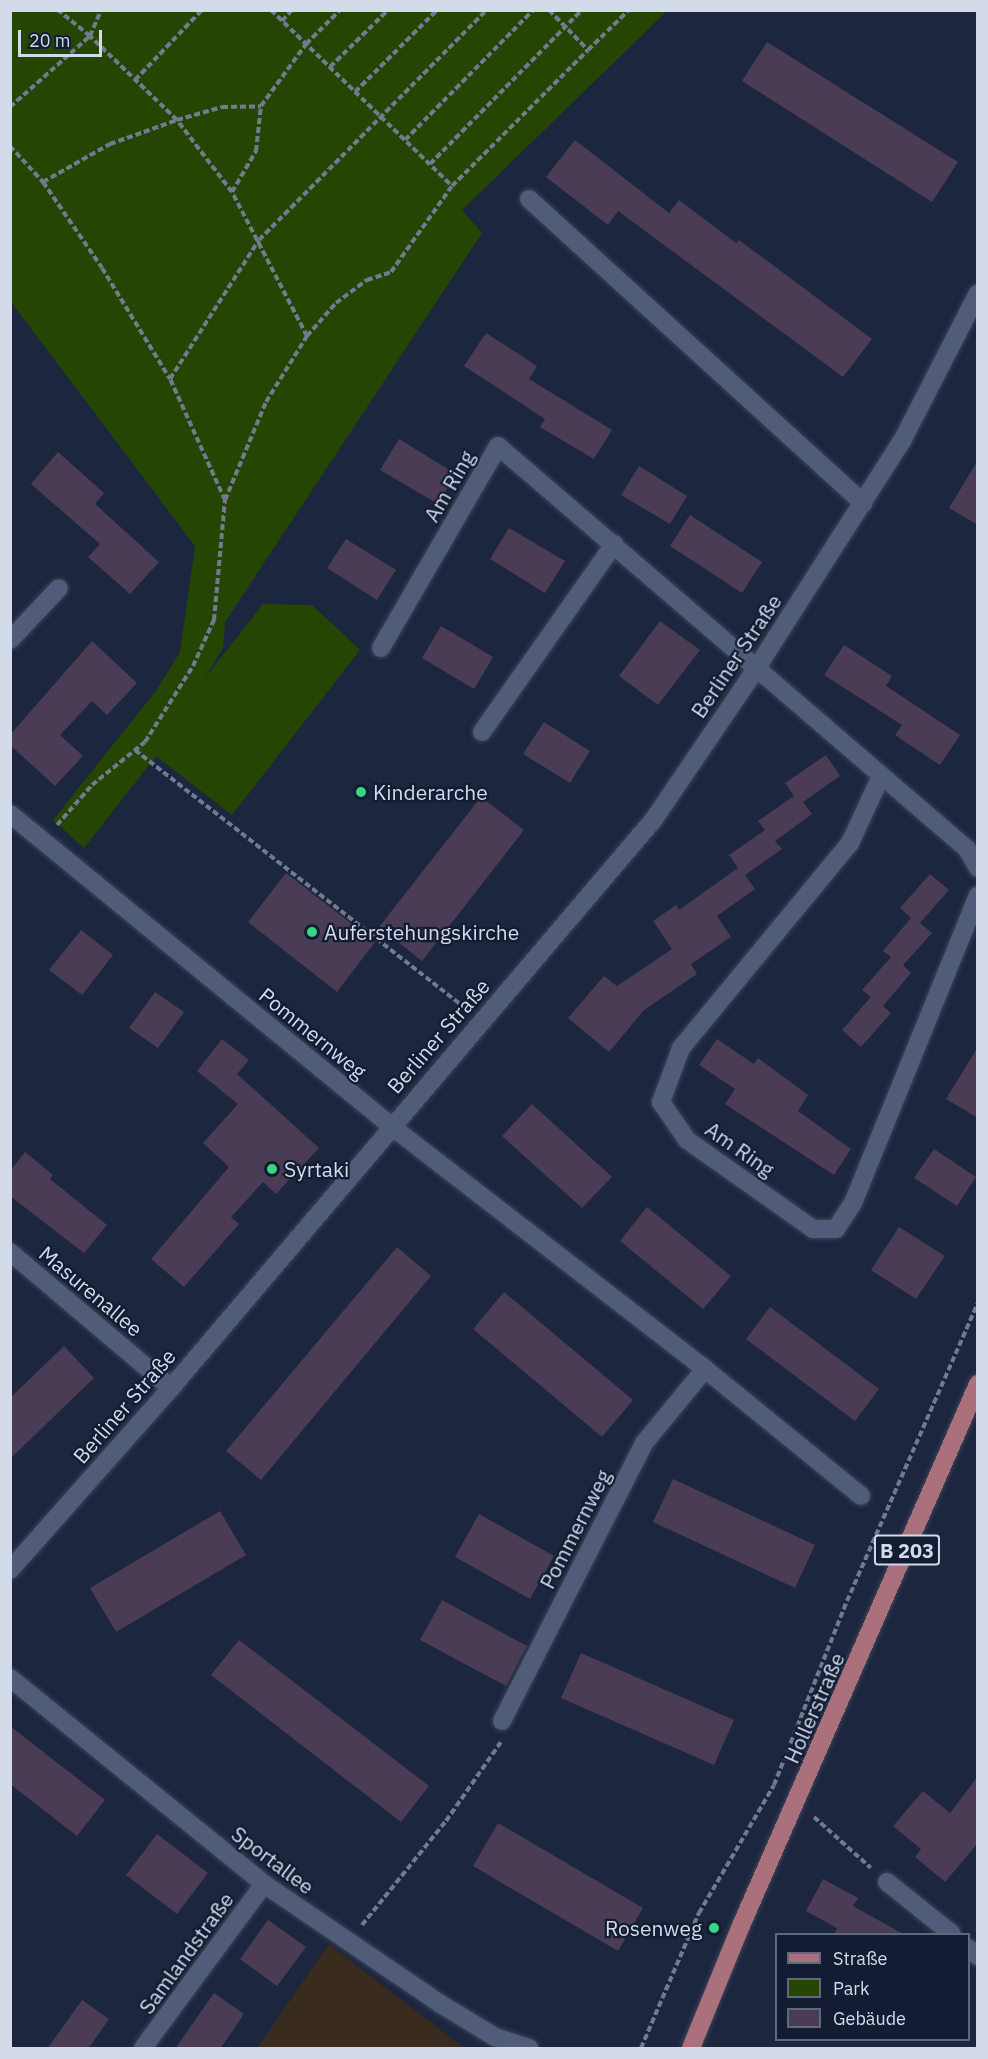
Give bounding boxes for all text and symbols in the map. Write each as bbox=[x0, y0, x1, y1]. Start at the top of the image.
scale bar bbox=[21, 18, 105, 56]
text: 20 m bbox=[29, 29, 71, 52]
street label: Am Ring bbox=[418, 446, 480, 526]
street label: Berliner Straße bbox=[685, 590, 787, 722]
place label: Kinderarche bbox=[373, 779, 488, 805]
marker: Kinderarche bbox=[354, 785, 368, 799]
place label: Auferstehungskirche bbox=[324, 919, 519, 945]
marker: Auferstehungskirche bbox=[305, 925, 319, 939]
street label: Berliner Straße bbox=[381, 974, 495, 1098]
street label: Pommernweg bbox=[254, 982, 372, 1084]
street label: Am Ring bbox=[701, 1116, 779, 1182]
place label: Syrtaki bbox=[284, 1156, 349, 1182]
marker: Syrtaki bbox=[265, 1162, 279, 1176]
street label: Masurenallee bbox=[34, 1241, 148, 1341]
street label: Berliner Straße bbox=[67, 1344, 181, 1468]
street label: Pommernweg bbox=[534, 1465, 616, 1593]
road number: B 203 bbox=[872, 1533, 942, 1567]
street label: Hollerstraße bbox=[778, 1649, 850, 1767]
street label: Sportallee bbox=[227, 1821, 319, 1899]
street label: Samlandstraße bbox=[133, 1887, 239, 2019]
place label: Rosenweg bbox=[605, 1915, 702, 1941]
marker: Rosenweg bbox=[707, 1921, 721, 1935]
legend bbox=[775, 1933, 970, 2041]
text: Straße bbox=[833, 1947, 887, 1970]
text: Park bbox=[833, 1977, 869, 2000]
text: Gebäude bbox=[833, 2007, 906, 2030]

